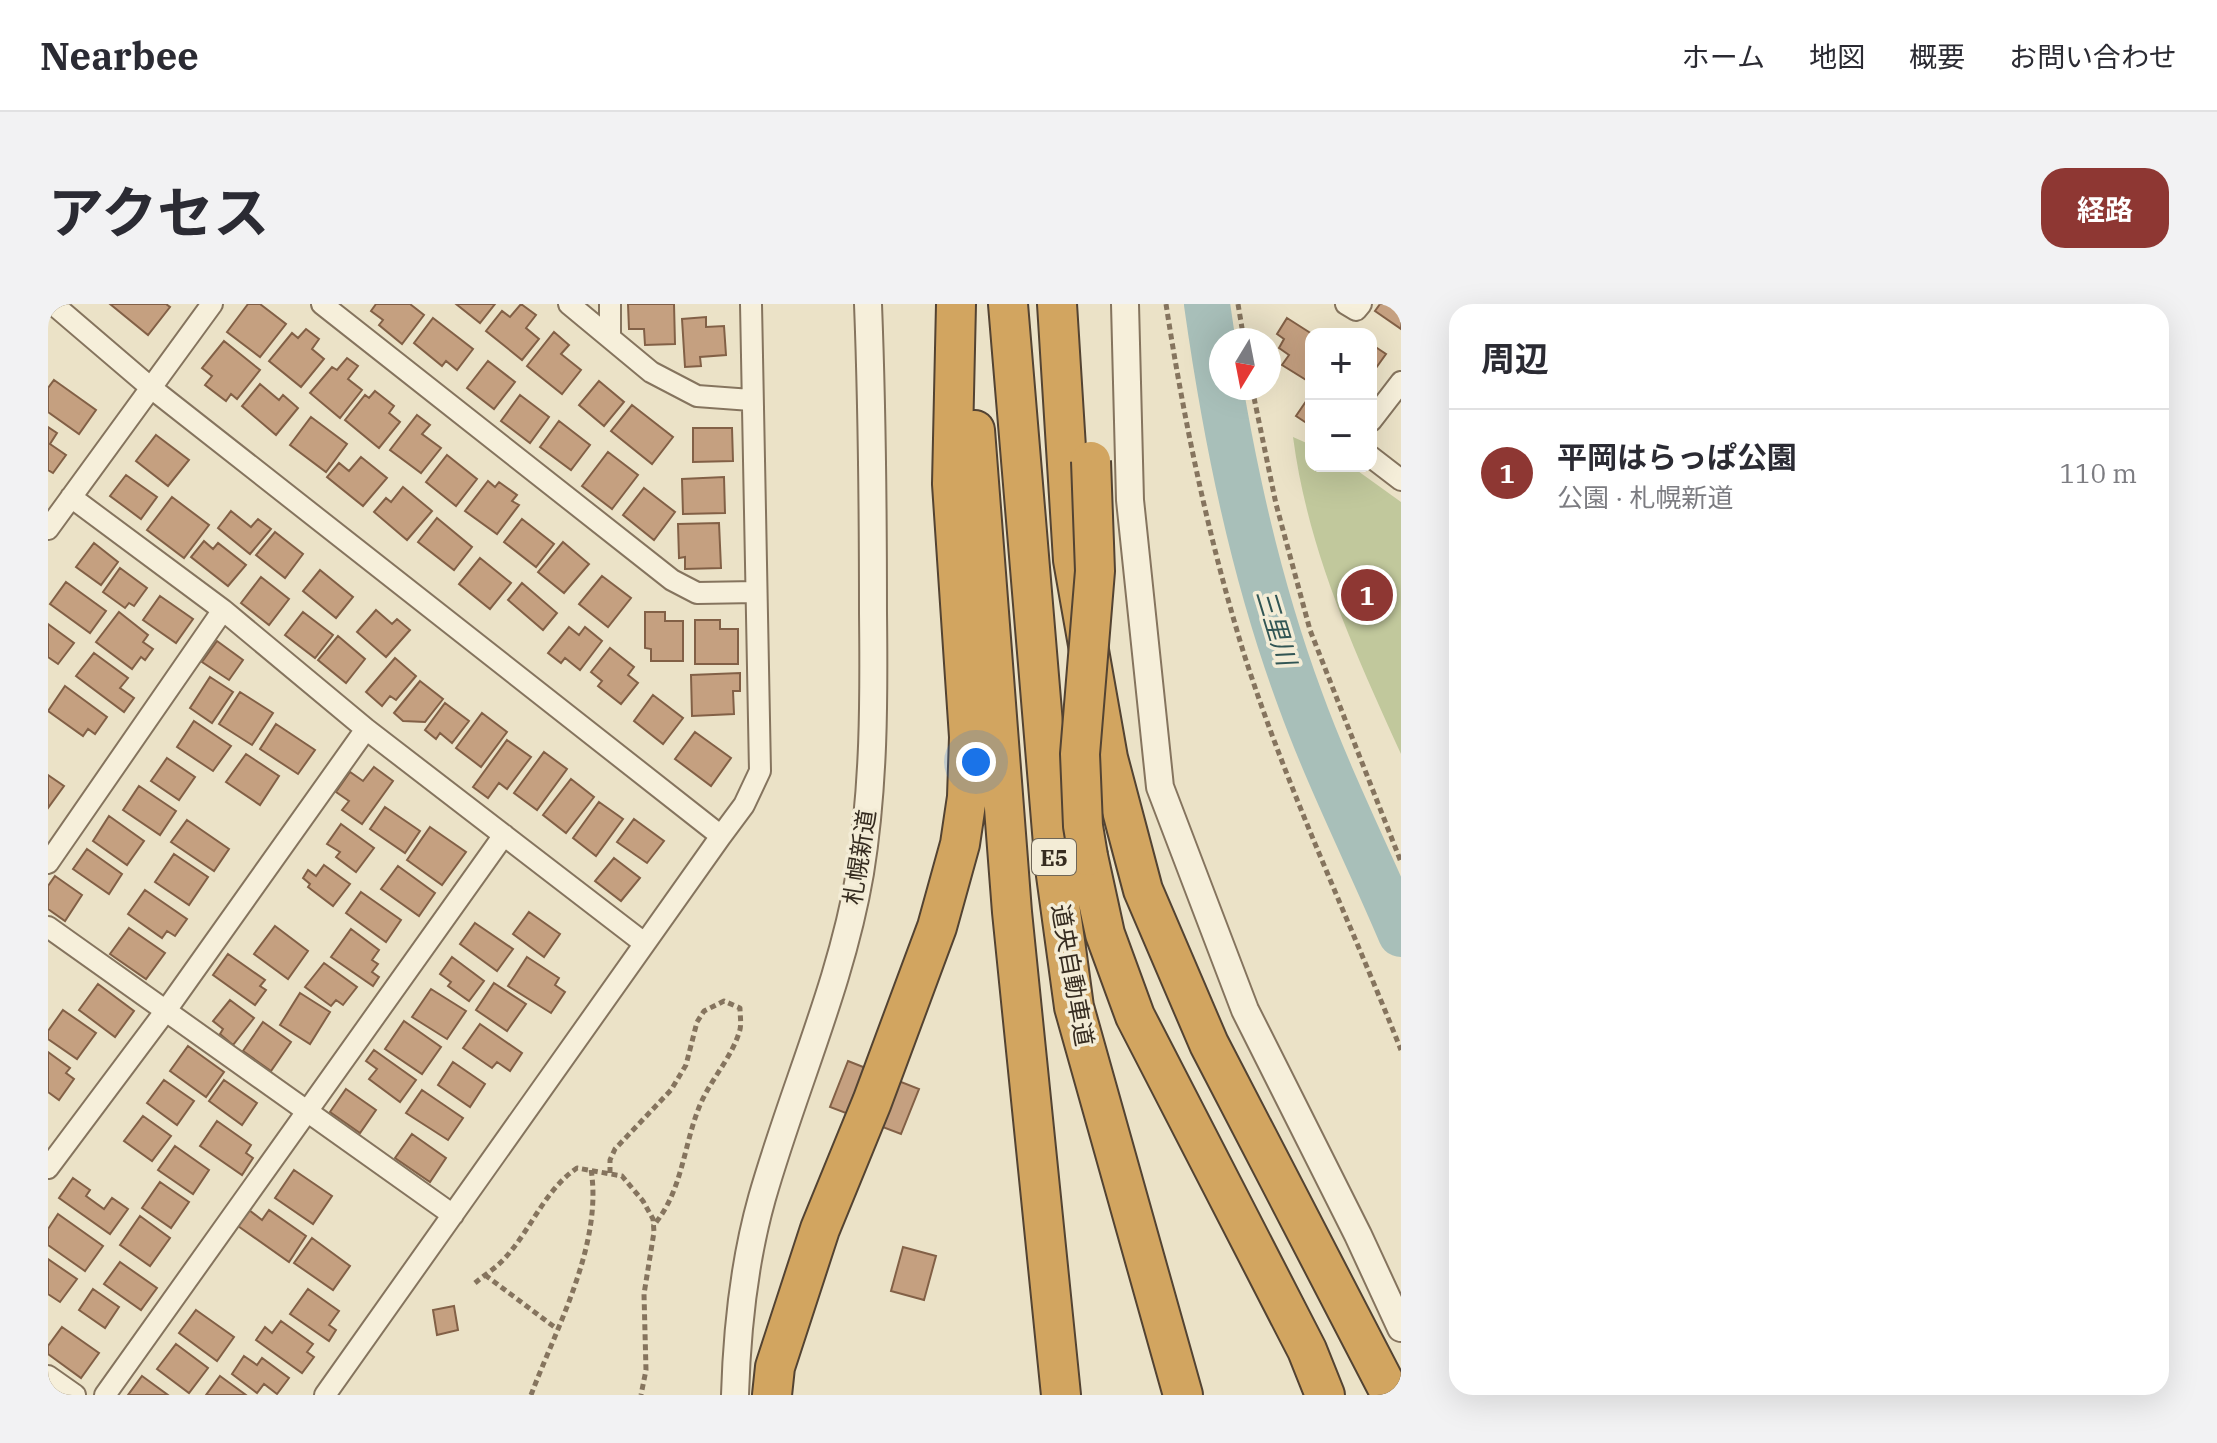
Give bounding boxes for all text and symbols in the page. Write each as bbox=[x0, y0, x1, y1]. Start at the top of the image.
text: Nearbee bbox=[40, 31, 199, 80]
text: ホーム bbox=[1682, 38, 1765, 75]
text: 地図 bbox=[1809, 38, 1865, 75]
text: 概要 bbox=[1909, 38, 1965, 75]
text: お問い合わせ bbox=[2009, 38, 2177, 75]
button: 経路 bbox=[2041, 168, 2169, 248]
text: アクセス bbox=[48, 176, 269, 248]
north arrow bbox=[1209, 328, 1281, 400]
map controls bbox=[1305, 328, 1377, 472]
button: + bbox=[1305, 328, 1377, 400]
text: 周辺 bbox=[1481, 336, 1549, 380]
button: − bbox=[1305, 400, 1377, 472]
text: 平岡はらっぱ公園 bbox=[1557, 437, 1797, 476]
text: 1 bbox=[1499, 456, 1515, 490]
text: 110 m bbox=[2059, 456, 2137, 490]
text: 公園 · 札幌新道 bbox=[1557, 480, 1734, 514]
pin: 1 bbox=[1341, 565, 1393, 625]
water label: 三里川 bbox=[1249, 585, 1306, 672]
your location bbox=[956, 742, 996, 782]
street label: 札幌新道 bbox=[836, 807, 882, 907]
road number: E5 bbox=[1032, 839, 1076, 875]
street label: 道央自動車道 bbox=[1045, 901, 1101, 1049]

